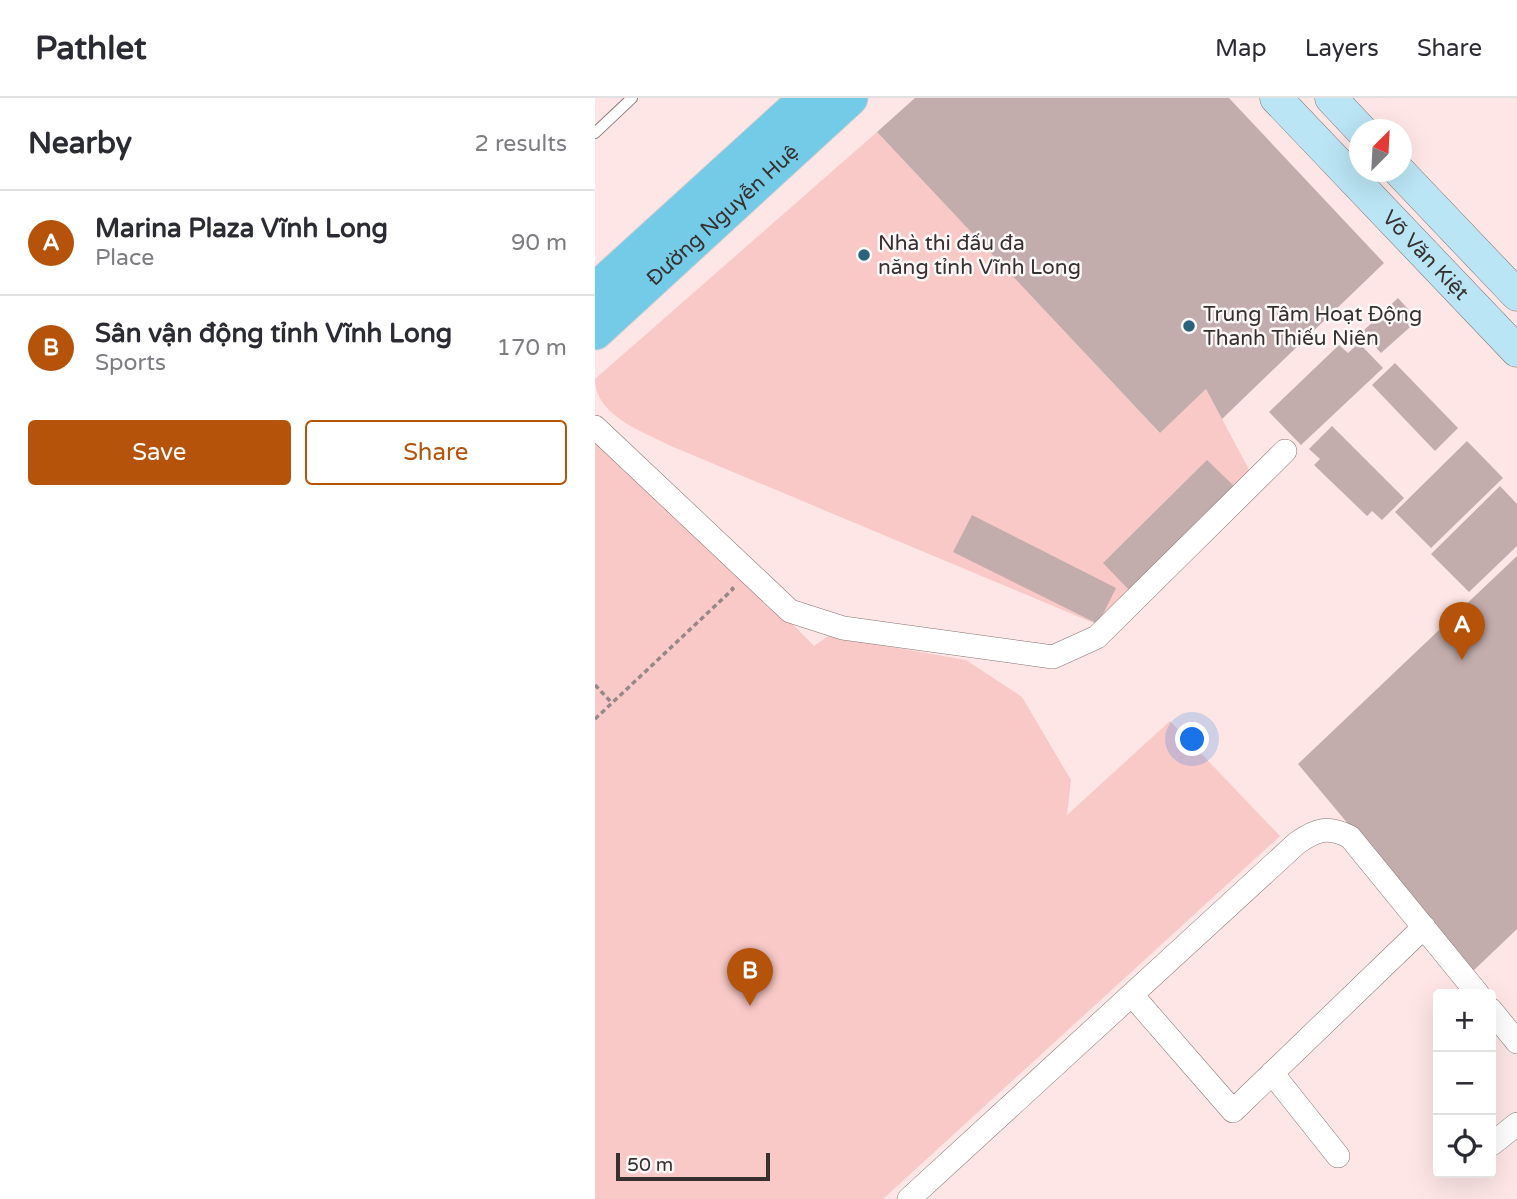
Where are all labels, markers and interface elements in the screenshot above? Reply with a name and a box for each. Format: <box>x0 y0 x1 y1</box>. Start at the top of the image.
text: Pathlet <box>35 29 147 68</box>
text: Map <box>1215 34 1267 63</box>
text: Layers <box>1305 34 1379 63</box>
text: Share <box>1417 34 1482 63</box>
north arrow <box>1349 119 1412 182</box>
text: Nearby <box>28 125 132 162</box>
text: 2 results <box>474 130 567 158</box>
street label: Đường Nguyễn Huệ <box>641 139 804 291</box>
street label: Võ Văn Kiệt <box>1377 205 1474 305</box>
text: Marina Plaza Vĩnh Long <box>95 213 388 244</box>
text: A <box>42 229 60 257</box>
text: 90 m <box>511 229 567 257</box>
place label: Nhà thi đấu đa năng tỉnh Vĩnh Long <box>878 231 1081 280</box>
text: Place <box>95 244 154 272</box>
marker: Nhà thi đấu đa năng tỉnh Vĩnh Long <box>856 247 872 263</box>
place label: Trung Tâm Hoạt Động Thanh Thiếu Niên <box>1203 302 1422 351</box>
text: Sân vận động tỉnh Vĩnh Long <box>95 318 452 349</box>
marker: Trung Tâm Hoạt Động Thanh Thiếu Niên <box>1181 318 1197 334</box>
text: B <box>43 334 59 362</box>
text: 170 m <box>497 334 567 362</box>
text: Sports <box>95 349 166 377</box>
button: Save <box>28 420 291 485</box>
button: Share <box>305 420 567 485</box>
pin: A <box>1439 602 1485 660</box>
your location <box>1175 722 1209 756</box>
pin: B <box>727 948 773 1006</box>
map controls <box>1433 989 1496 1178</box>
button: + <box>1433 989 1496 1052</box>
button: − <box>1433 1052 1496 1115</box>
button: locate <box>1433 1115 1496 1178</box>
scale bar <box>616 1150 770 1182</box>
text: 50 m <box>627 1154 673 1176</box>

